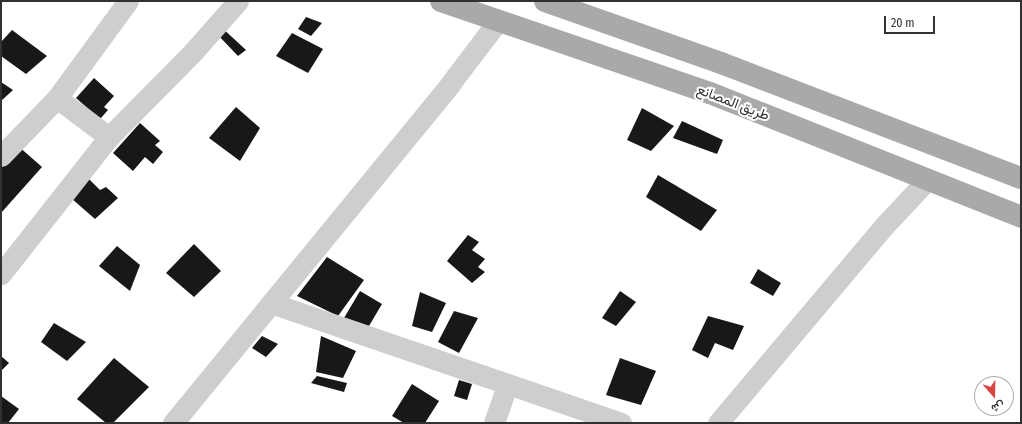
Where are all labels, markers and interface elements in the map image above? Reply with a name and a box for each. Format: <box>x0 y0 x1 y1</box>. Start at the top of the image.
scale bar <box>886 8 937 34</box>
text: 20 m <box>891 16 915 30</box>
street label: طريق المصانع <box>694 81 772 125</box>
north arrow <box>974 376 1014 416</box>
text: ش <box>989 398 1006 415</box>

